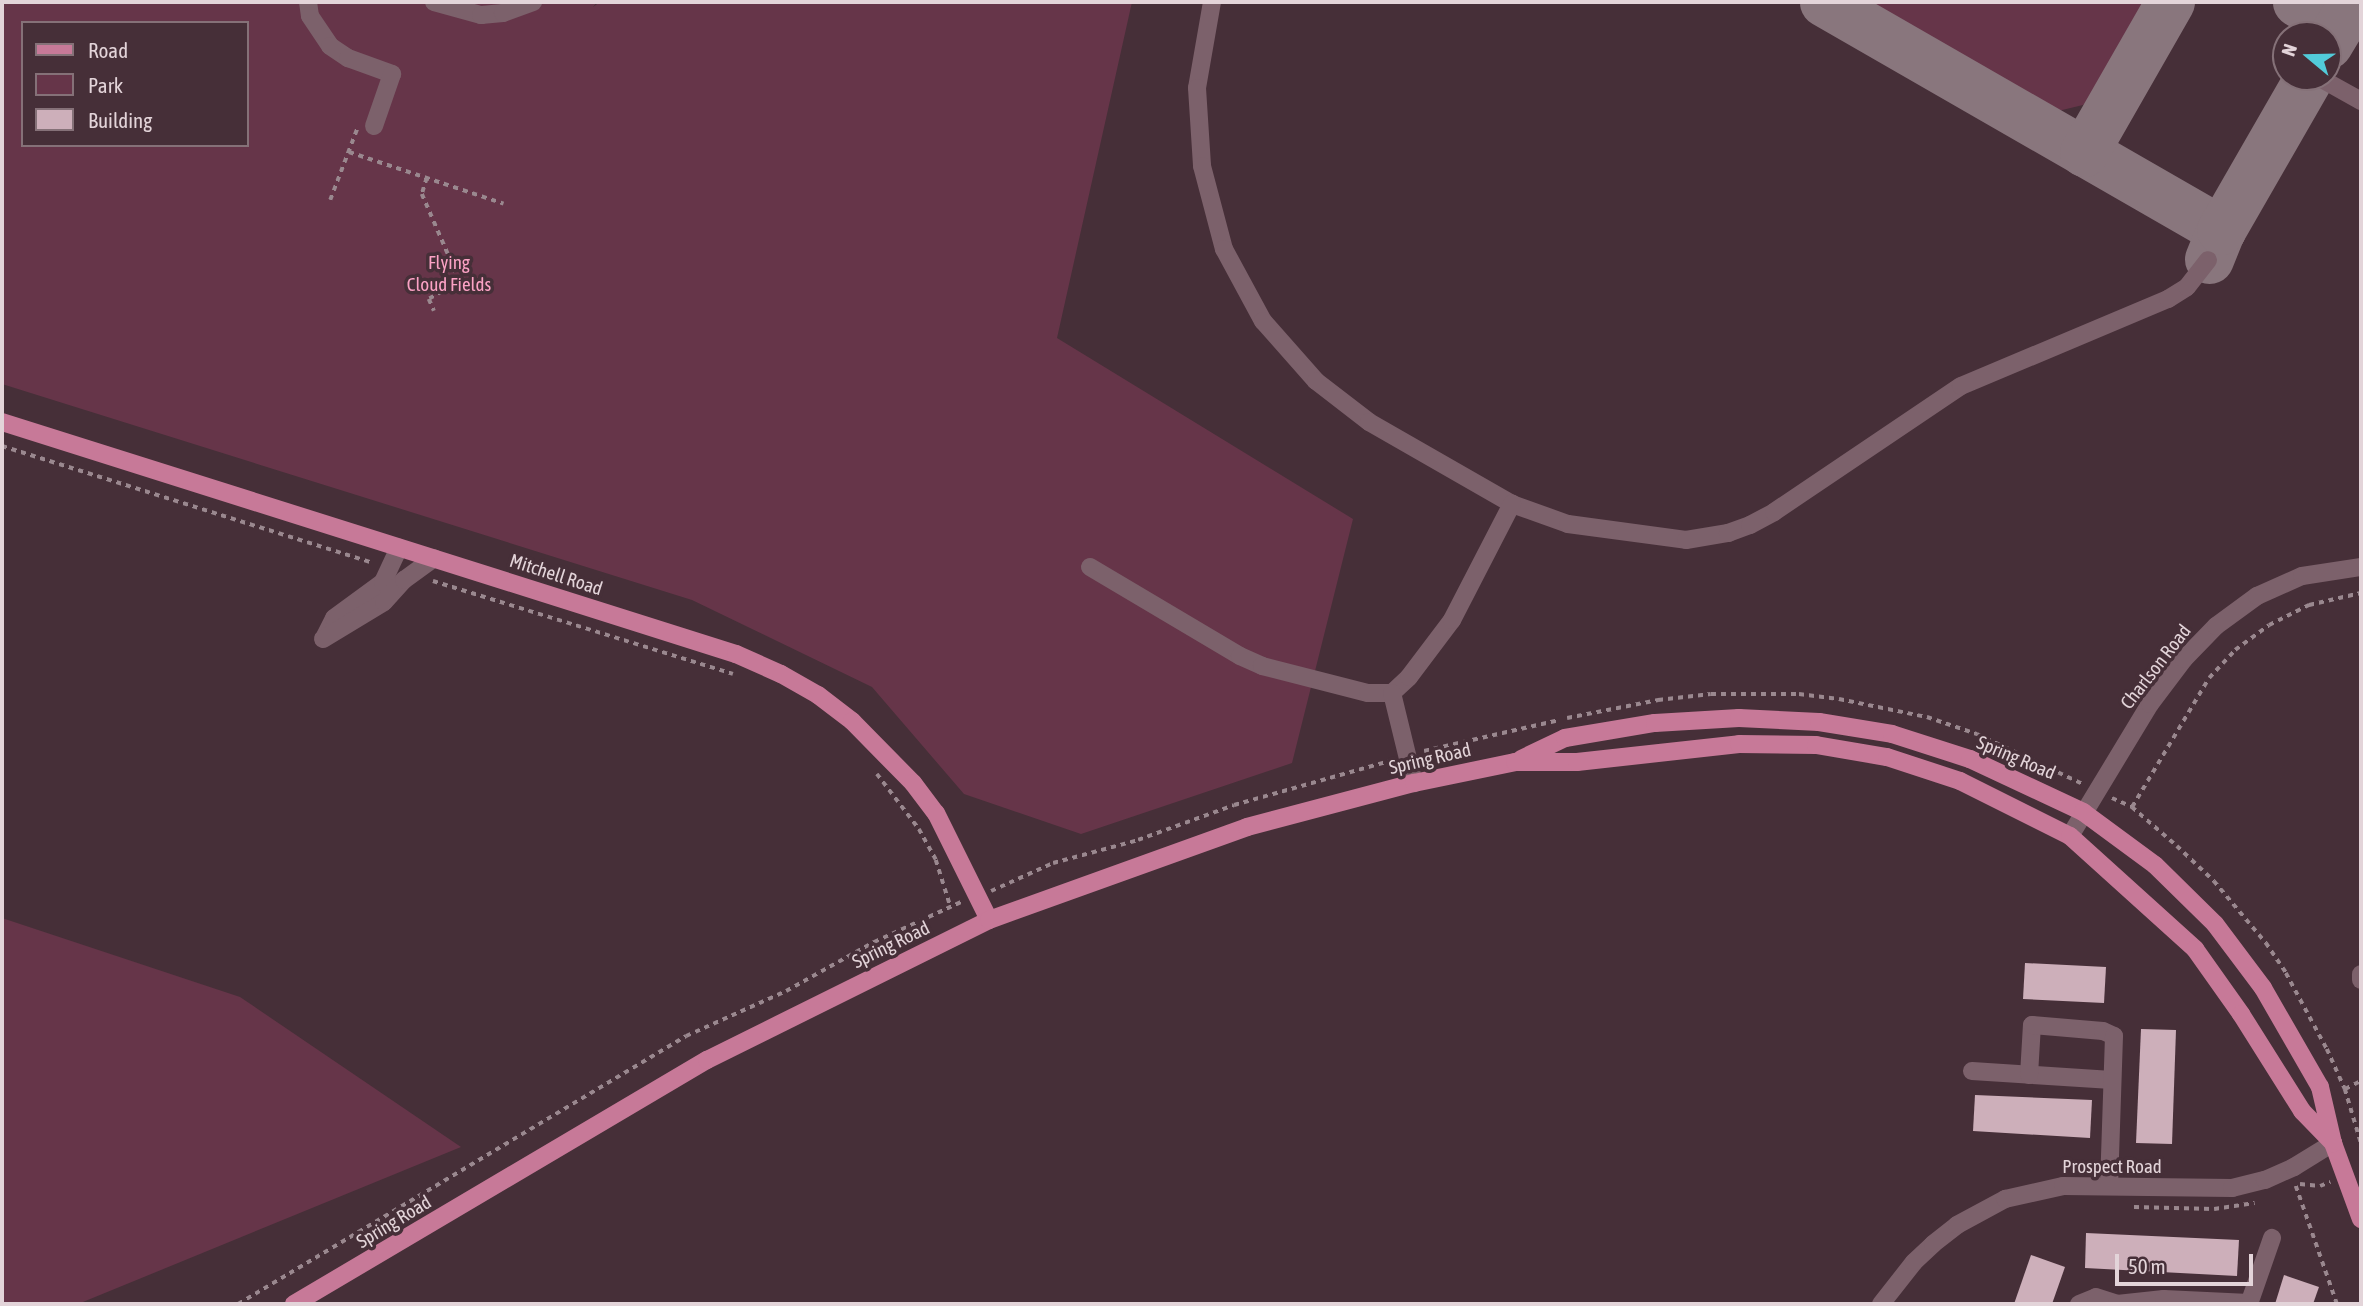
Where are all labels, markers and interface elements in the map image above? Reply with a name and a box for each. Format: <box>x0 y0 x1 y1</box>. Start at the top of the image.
legend <box>21 21 248 147</box>
north arrow <box>2272 21 2342 91</box>
text: Road <box>88 38 128 62</box>
text: N <box>2277 41 2301 59</box>
text: Park <box>88 73 123 97</box>
text: Building <box>88 108 152 132</box>
park label: Flying Cloud Fields <box>407 252 491 296</box>
street label: Mitchell Road <box>507 549 605 601</box>
street label: Charlson Road <box>2116 620 2196 714</box>
street label: Spring Road <box>1973 731 2059 785</box>
street label: Spring Road <box>1387 739 1473 779</box>
street label: Spring Road <box>849 917 933 973</box>
street label: Prospect Road <box>2062 1156 2162 1178</box>
street label: Spring Road <box>352 1191 436 1253</box>
scale bar <box>2118 1240 2256 1284</box>
text: 50 m <box>2128 1254 2166 1278</box>

